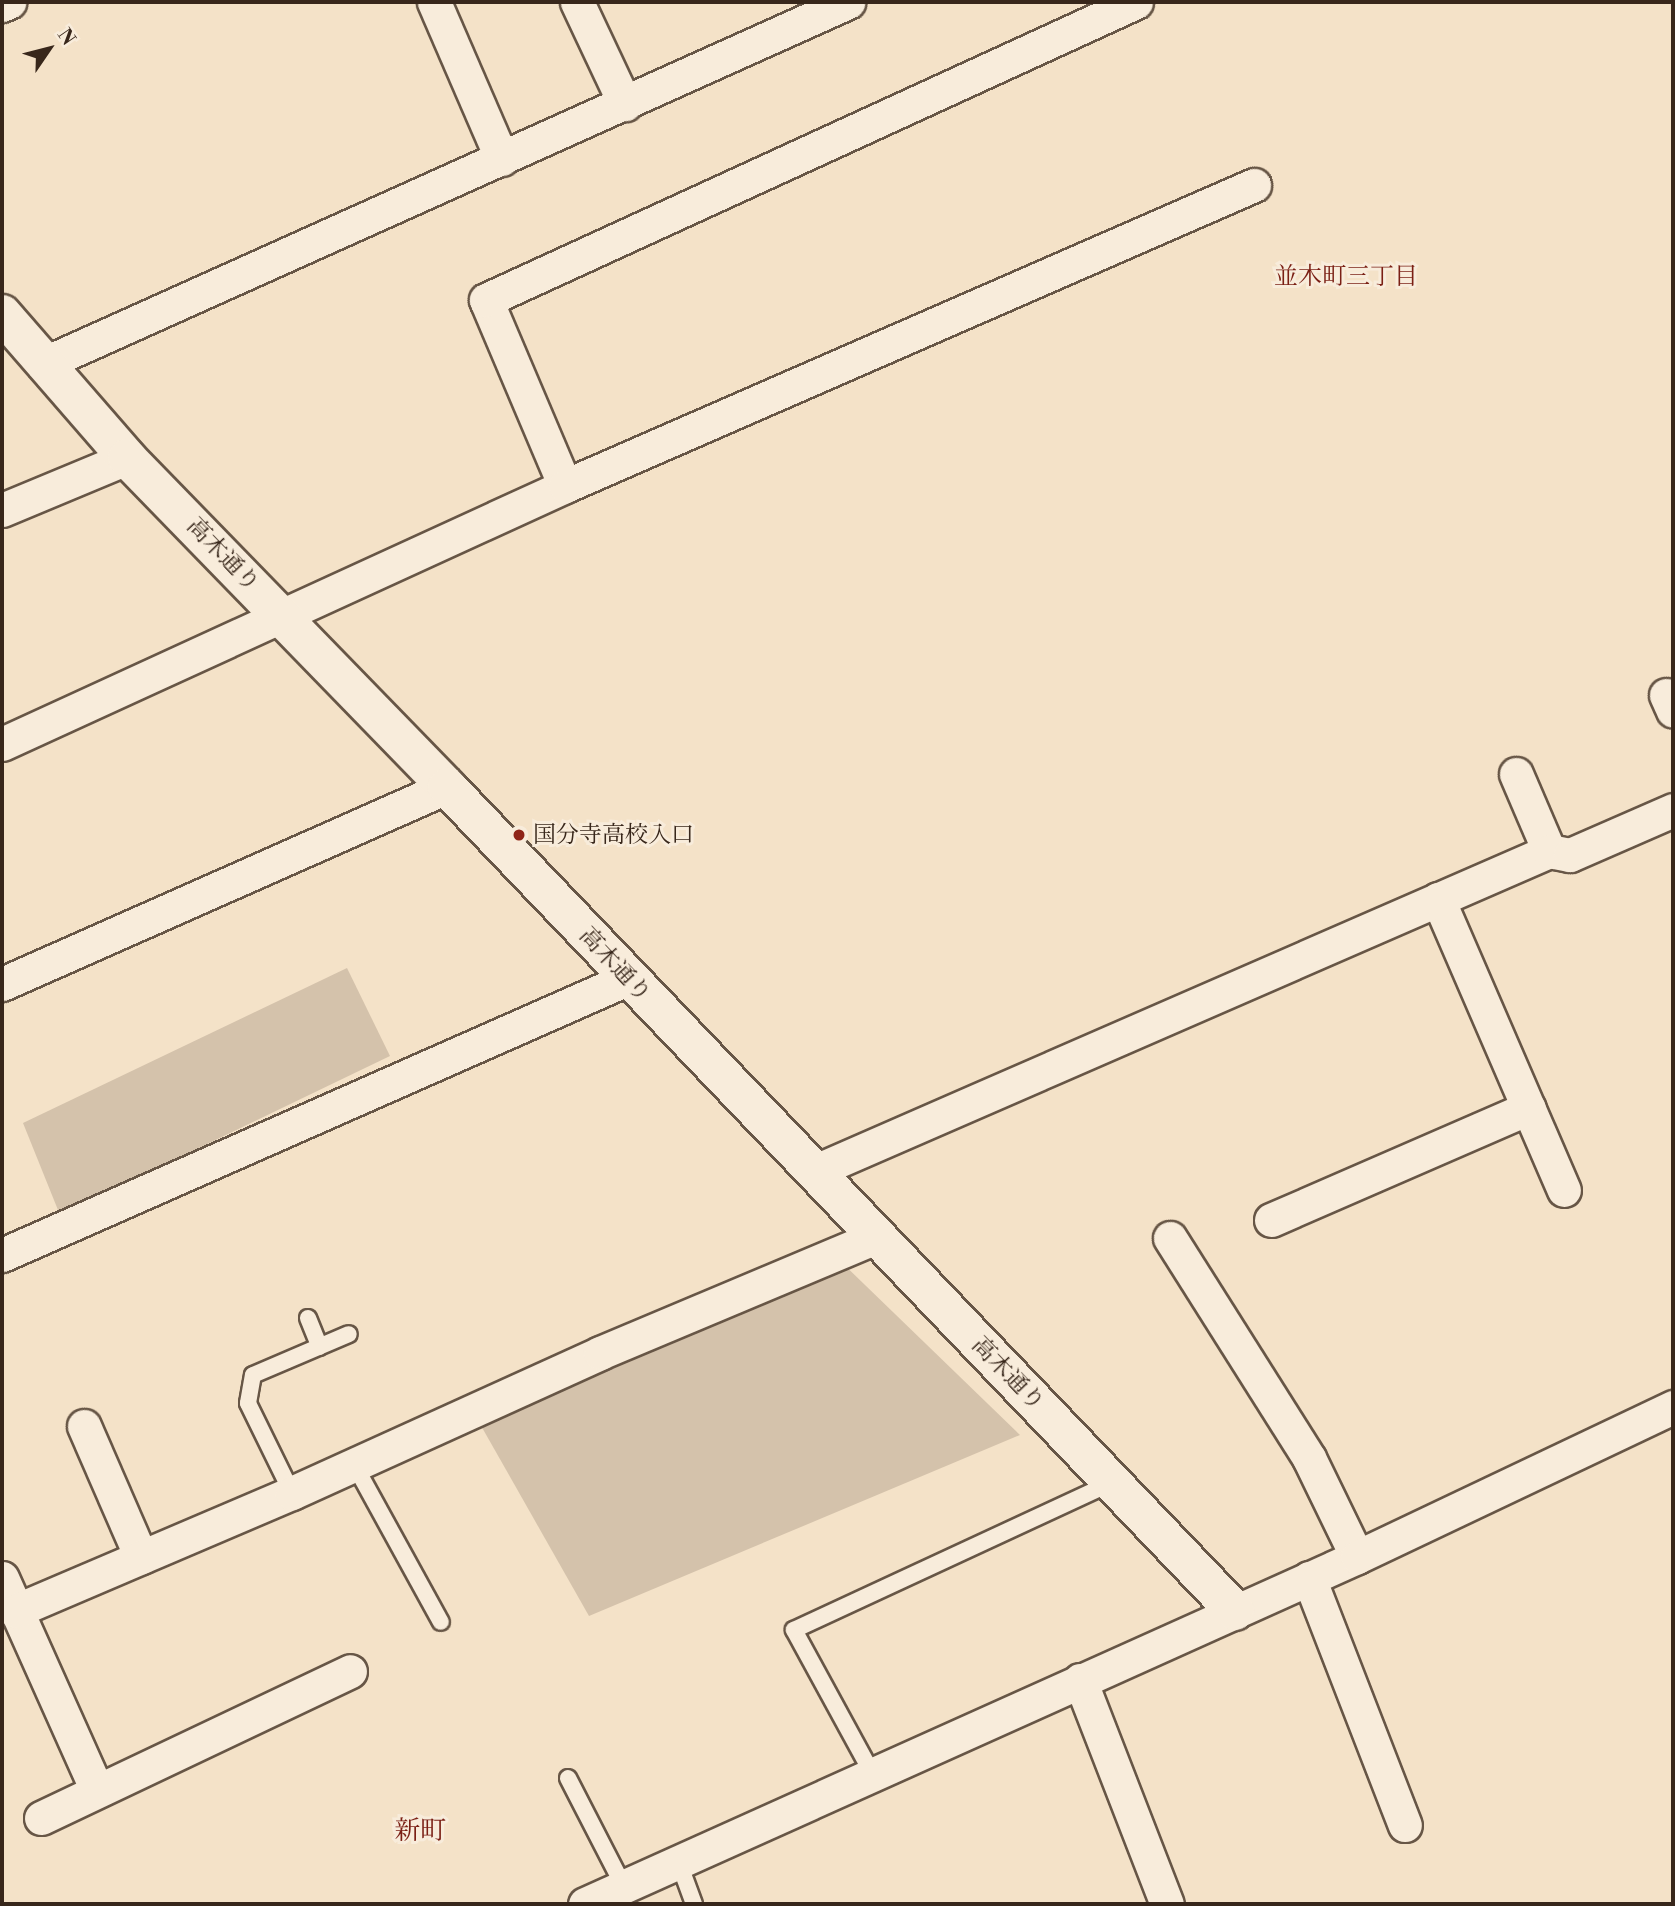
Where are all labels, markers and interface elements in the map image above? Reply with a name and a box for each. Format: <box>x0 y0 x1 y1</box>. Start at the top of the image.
north arrow <box>14 14 84 84</box>
text: N <box>52 24 80 50</box>
district label: 並木町三丁目 <box>1274 264 1418 292</box>
street label: 高木通り <box>181 512 265 598</box>
place label: 国分寺高校入口 <box>533 821 694 849</box>
marker: 国分寺高校入口 <box>511 827 527 843</box>
street label: 高木通り <box>574 922 656 1008</box>
street label: 高木通り <box>966 1331 1050 1417</box>
district label: 新町 <box>394 1816 446 1848</box>

